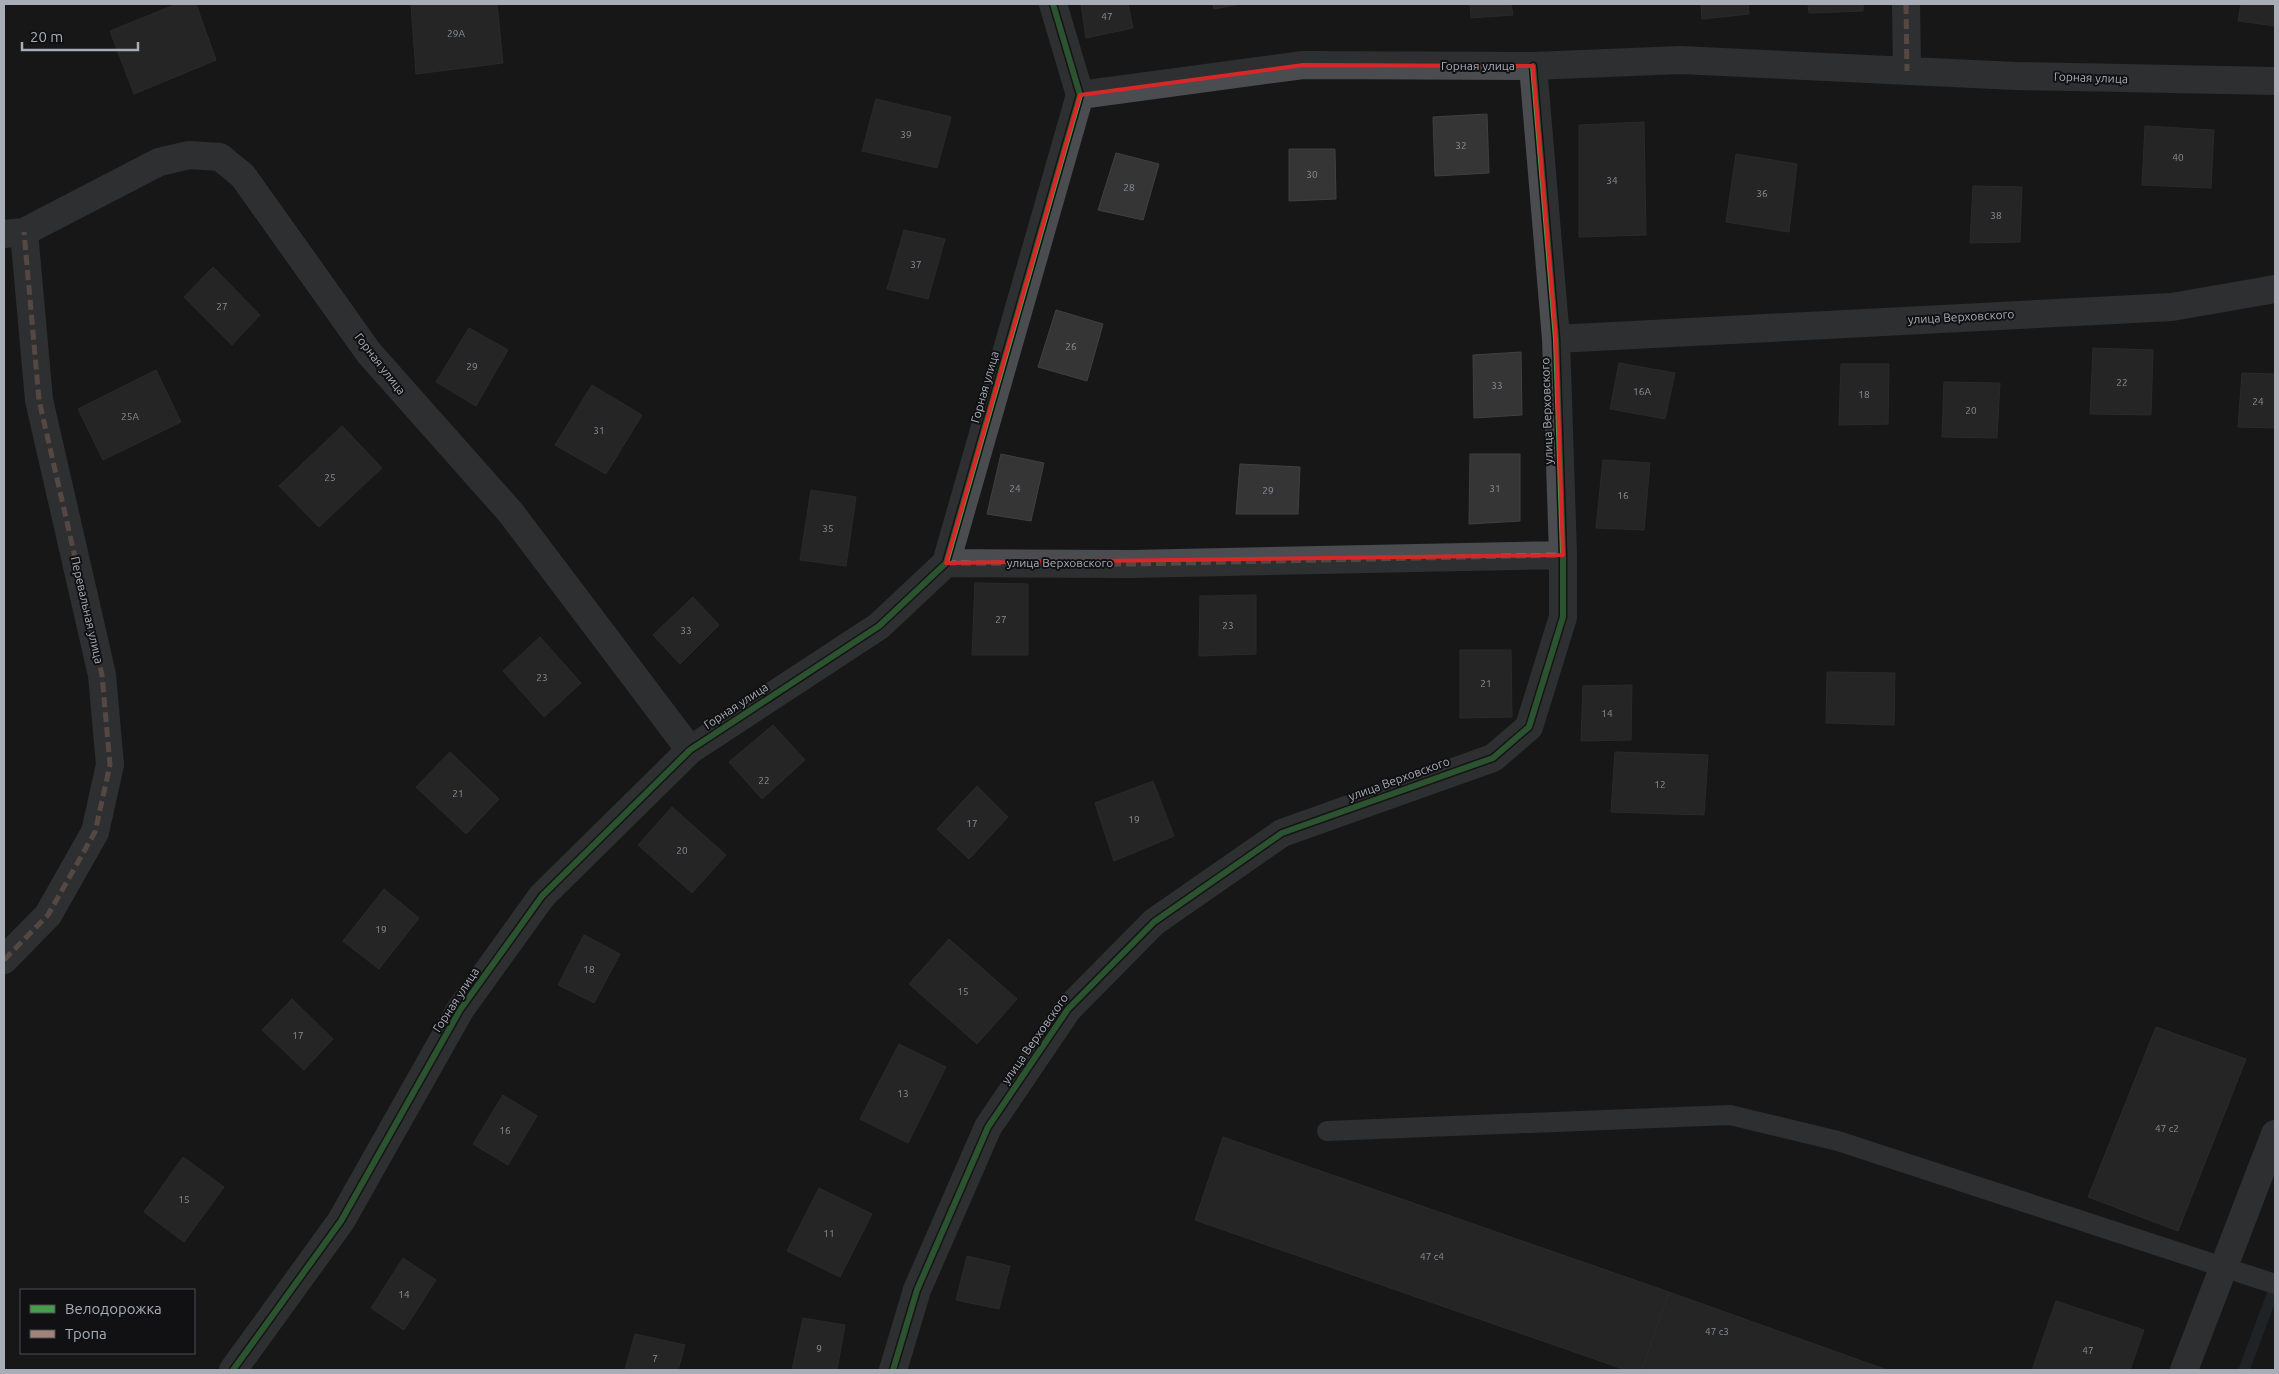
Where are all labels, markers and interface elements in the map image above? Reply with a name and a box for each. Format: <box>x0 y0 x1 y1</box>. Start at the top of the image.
house number: 47 <box>1101 11 1113 22</box>
scale bar <box>22 20 139 52</box>
text: 20 m <box>30 28 63 45</box>
house number: 29А <box>447 28 465 39</box>
street label: Горная улица <box>1441 59 1515 72</box>
street label: Горная улица <box>2054 70 2128 85</box>
house number: 39 <box>900 129 912 140</box>
house number: 32 <box>1455 140 1467 151</box>
house number: 40 <box>2172 152 2184 163</box>
house number: 30 <box>1306 169 1318 180</box>
house number: 34 <box>1606 175 1618 186</box>
house number: 28 <box>1123 182 1135 193</box>
house number: 36 <box>1756 188 1768 199</box>
house number: 38 <box>1990 210 2002 221</box>
house number: 37 <box>910 259 922 270</box>
house number: 27 <box>216 301 228 312</box>
street label: улица Верховского <box>1907 307 2015 326</box>
street label: Горная улица <box>352 331 408 397</box>
house number: 26 <box>1065 341 1077 352</box>
street label: Горная улица <box>968 349 1001 424</box>
street label: улица Верховского <box>1538 357 1555 465</box>
house number: 29 <box>466 361 478 372</box>
house number: 22 <box>2116 377 2128 388</box>
house number: 33 <box>1491 380 1503 391</box>
house number: 16А <box>1633 386 1651 397</box>
house number: 18 <box>1858 389 1870 400</box>
house number: 24 <box>2252 396 2264 407</box>
house number: 20 <box>1965 405 1977 416</box>
house number: 25А <box>121 411 139 422</box>
house number: 31 <box>593 425 605 436</box>
house number: 25 <box>324 472 336 483</box>
house number: 24 <box>1009 483 1021 494</box>
house number: 31 <box>1489 483 1501 494</box>
house number: 29 <box>1262 485 1274 496</box>
house number: 16 <box>1617 490 1629 501</box>
house number: 35 <box>822 523 834 534</box>
street label: Перевальная улица <box>69 555 106 665</box>
street label: улица Верховского <box>1007 556 1113 569</box>
house number: 27 <box>995 614 1007 625</box>
house number: 23 <box>1222 620 1234 631</box>
house number: 33 <box>680 625 692 636</box>
house number: 23 <box>536 672 548 683</box>
house number: 21 <box>1480 678 1492 689</box>
street label: Горная улица <box>701 680 770 731</box>
house number: 14 <box>1601 708 1613 719</box>
street label: улица Верховского <box>1346 754 1451 803</box>
house number: 22 <box>758 775 770 786</box>
house number: 12 <box>1654 779 1666 790</box>
house number: 21 <box>452 788 464 799</box>
house number: 19 <box>1128 814 1140 825</box>
house number: 17 <box>966 818 978 829</box>
house number: 20 <box>676 845 688 856</box>
house number: 19 <box>375 924 387 935</box>
house number: 18 <box>583 964 595 975</box>
street label: Горная улица <box>430 965 481 1034</box>
house number: 15 <box>957 986 969 997</box>
street label: улица Верховского <box>999 991 1071 1086</box>
house number: 17 <box>292 1030 304 1041</box>
house number: 13 <box>897 1088 909 1099</box>
house number: 47 с2 <box>2155 1123 2179 1134</box>
house number: 16 <box>499 1125 511 1136</box>
house number: 15 <box>178 1194 190 1205</box>
house number: 11 <box>823 1228 835 1239</box>
house number: 47 с4 <box>1420 1251 1444 1262</box>
legend <box>20 1289 195 1354</box>
house number: 14 <box>398 1289 410 1300</box>
text: Велодорожка <box>65 1300 162 1317</box>
text: Тропа <box>65 1325 107 1342</box>
house number: 47 с3 <box>1705 1326 1729 1337</box>
house number: 9 <box>816 1343 822 1354</box>
house number: 47 <box>2082 1345 2094 1356</box>
house number: 7 <box>652 1353 658 1364</box>

